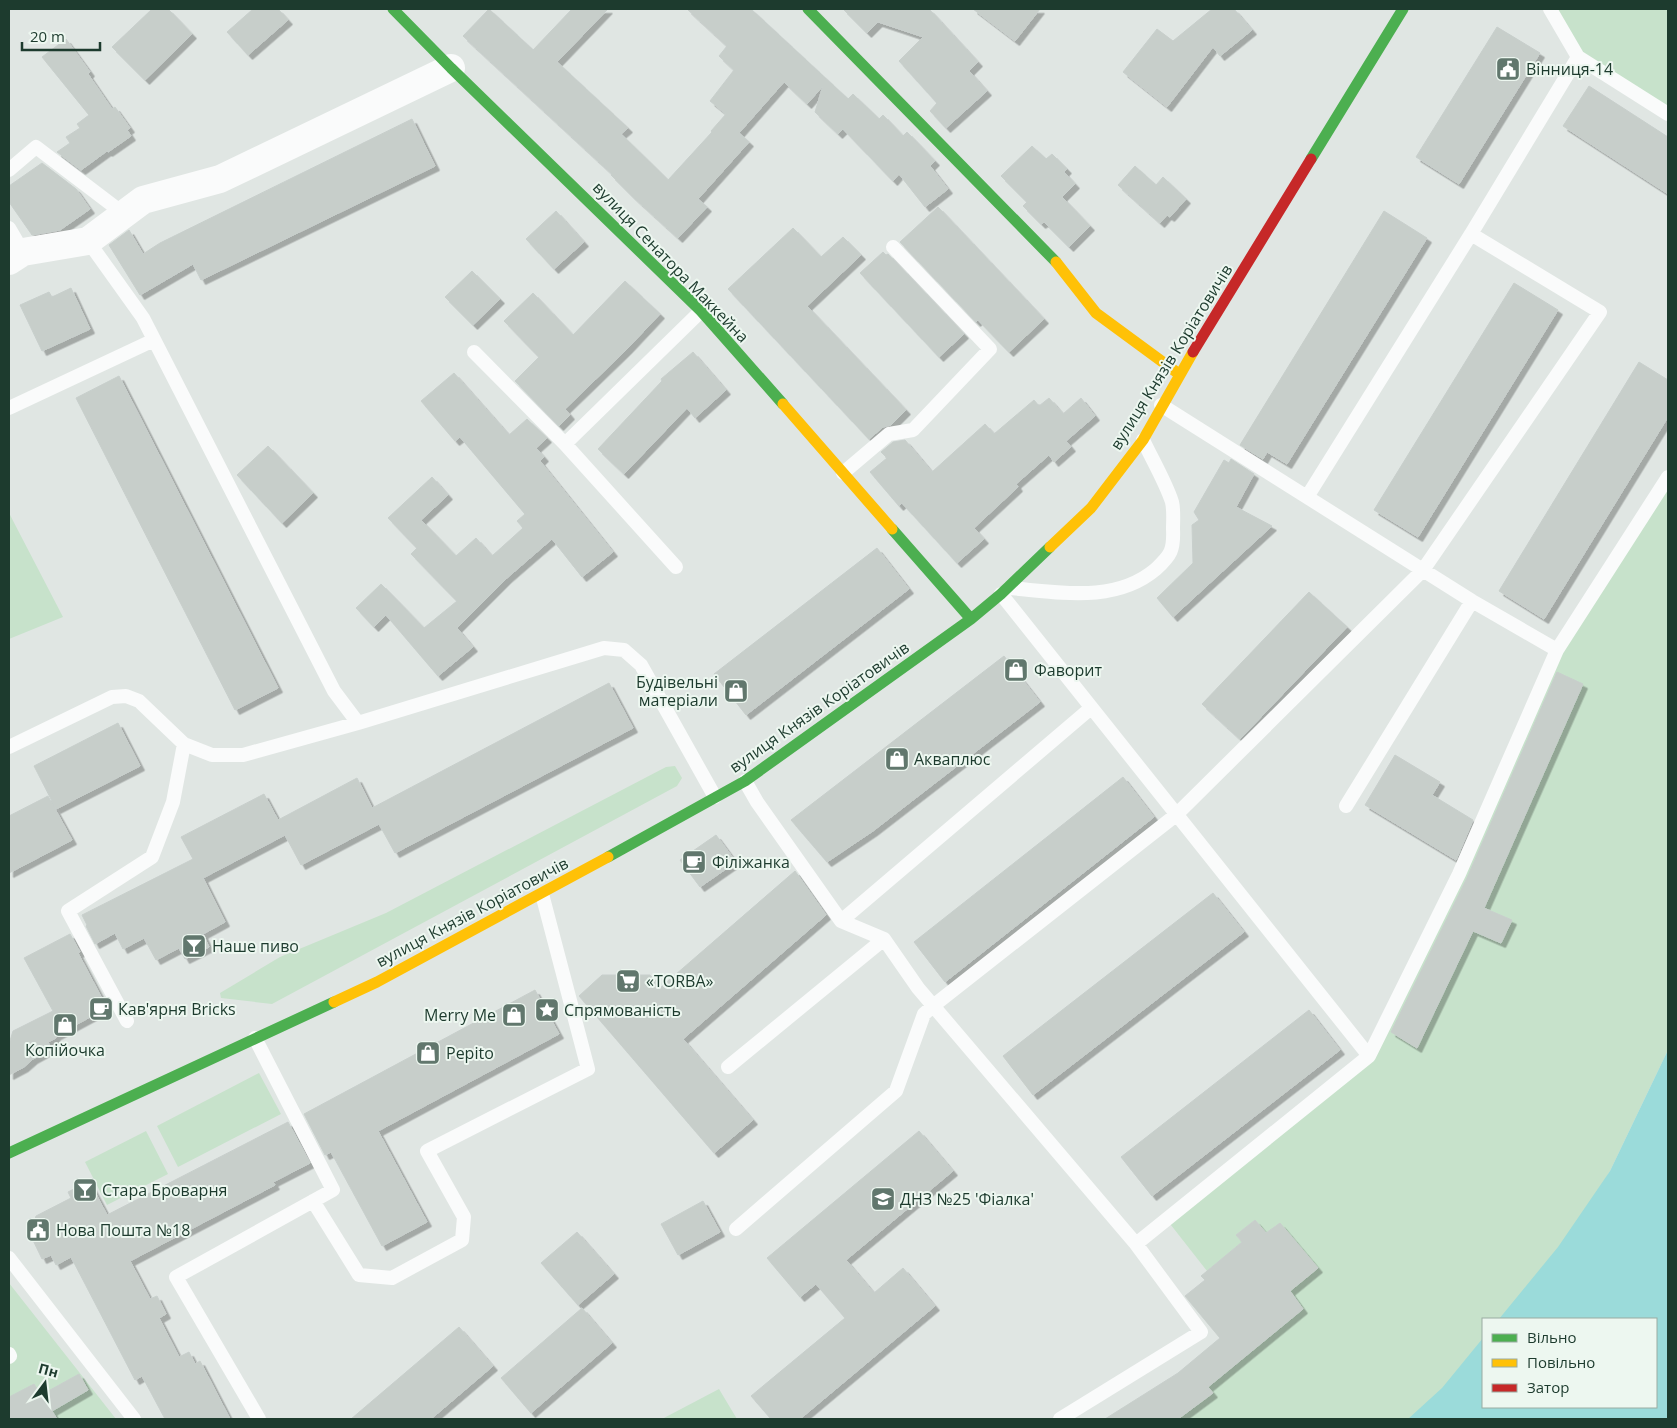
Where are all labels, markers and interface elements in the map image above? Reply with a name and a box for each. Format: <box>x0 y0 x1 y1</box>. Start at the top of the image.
scale bar <box>22 20 100 52</box>
text: 20 m <box>30 26 65 46</box>
public building icon: Вінниця-14 <box>1495 56 1521 82</box>
place label: Вінниця-14 <box>1526 58 1613 80</box>
street label: вулиця Сенатора Маккейна <box>588 177 754 347</box>
street label: вулиця Князів Коріатовичів <box>1105 260 1237 454</box>
street label: вулиця Князів Коріатовичів <box>725 636 913 778</box>
shop icon: Фаворит <box>1003 657 1029 683</box>
place label: Фаворит <box>1034 659 1102 681</box>
place label: Будівельні матеріали <box>636 671 718 711</box>
shop icon: Будівельні матеріали <box>723 678 749 704</box>
shop icon: Акваплюс <box>884 746 910 772</box>
place label: Акваплюс <box>914 748 991 770</box>
cafe icon: Філіжанка <box>681 849 707 875</box>
place label: Філіжанка <box>712 851 790 873</box>
street label: вулиця Князів Коріатовичів <box>372 852 572 972</box>
bar icon: Наше пиво <box>181 933 207 959</box>
place label: Наше пиво <box>212 935 299 957</box>
supermarket icon: «TORBA» <box>615 968 641 994</box>
place label: «TORBA» <box>646 970 714 992</box>
cafe icon: Кав'ярня Bricks <box>88 996 114 1022</box>
place icon: Спрямованість <box>534 997 560 1023</box>
place label: Кав'ярня Bricks <box>118 998 236 1020</box>
place label: Спрямованість <box>564 999 681 1021</box>
shop icon: Merry Me <box>501 1002 527 1028</box>
place label: Merry Me <box>424 1004 496 1026</box>
shop icon: Копійочка <box>52 1012 78 1038</box>
place label: Копійочка <box>25 1039 105 1061</box>
shop icon: Pepito <box>415 1040 441 1066</box>
place label: Pepito <box>446 1042 494 1064</box>
bar icon: Стара Броварня <box>72 1177 98 1203</box>
place label: Стара Броварня <box>102 1179 227 1201</box>
school or university icon: ДНЗ №25 'Фіалка' <box>870 1186 896 1212</box>
place label: ДНЗ №25 'Фіалка' <box>900 1188 1034 1210</box>
public building icon: Нова Пошта №18 <box>25 1217 51 1243</box>
place label: Нова Пошта №18 <box>56 1219 190 1241</box>
legend <box>1482 1318 1657 1408</box>
text: Вільно <box>1527 1327 1576 1347</box>
text: Повільно <box>1527 1352 1595 1372</box>
north arrow <box>20 1358 70 1408</box>
text: Пн <box>37 1358 60 1382</box>
text: Затор <box>1527 1377 1569 1397</box>

